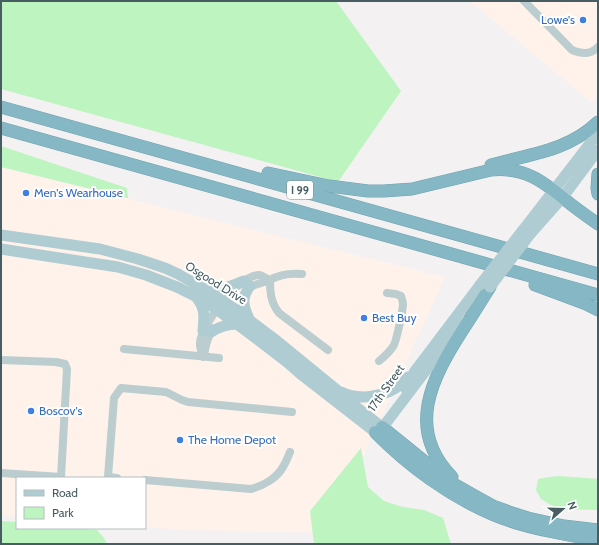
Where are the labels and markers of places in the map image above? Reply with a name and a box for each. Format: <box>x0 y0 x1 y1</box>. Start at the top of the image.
place label: Lowe's <box>541 12 575 27</box>
marker: Lowe's <box>578 15 588 25</box>
place label: Men's Wearhouse <box>34 185 123 200</box>
marker: Men's Wearhouse <box>21 188 31 198</box>
place label: Best Buy <box>372 310 416 325</box>
marker: Best Buy <box>359 313 369 323</box>
place label: Boscov's <box>39 403 82 418</box>
marker: Boscov's <box>26 406 36 416</box>
place label: The Home Depot <box>188 432 276 447</box>
marker: The Home Depot <box>175 435 185 445</box>

